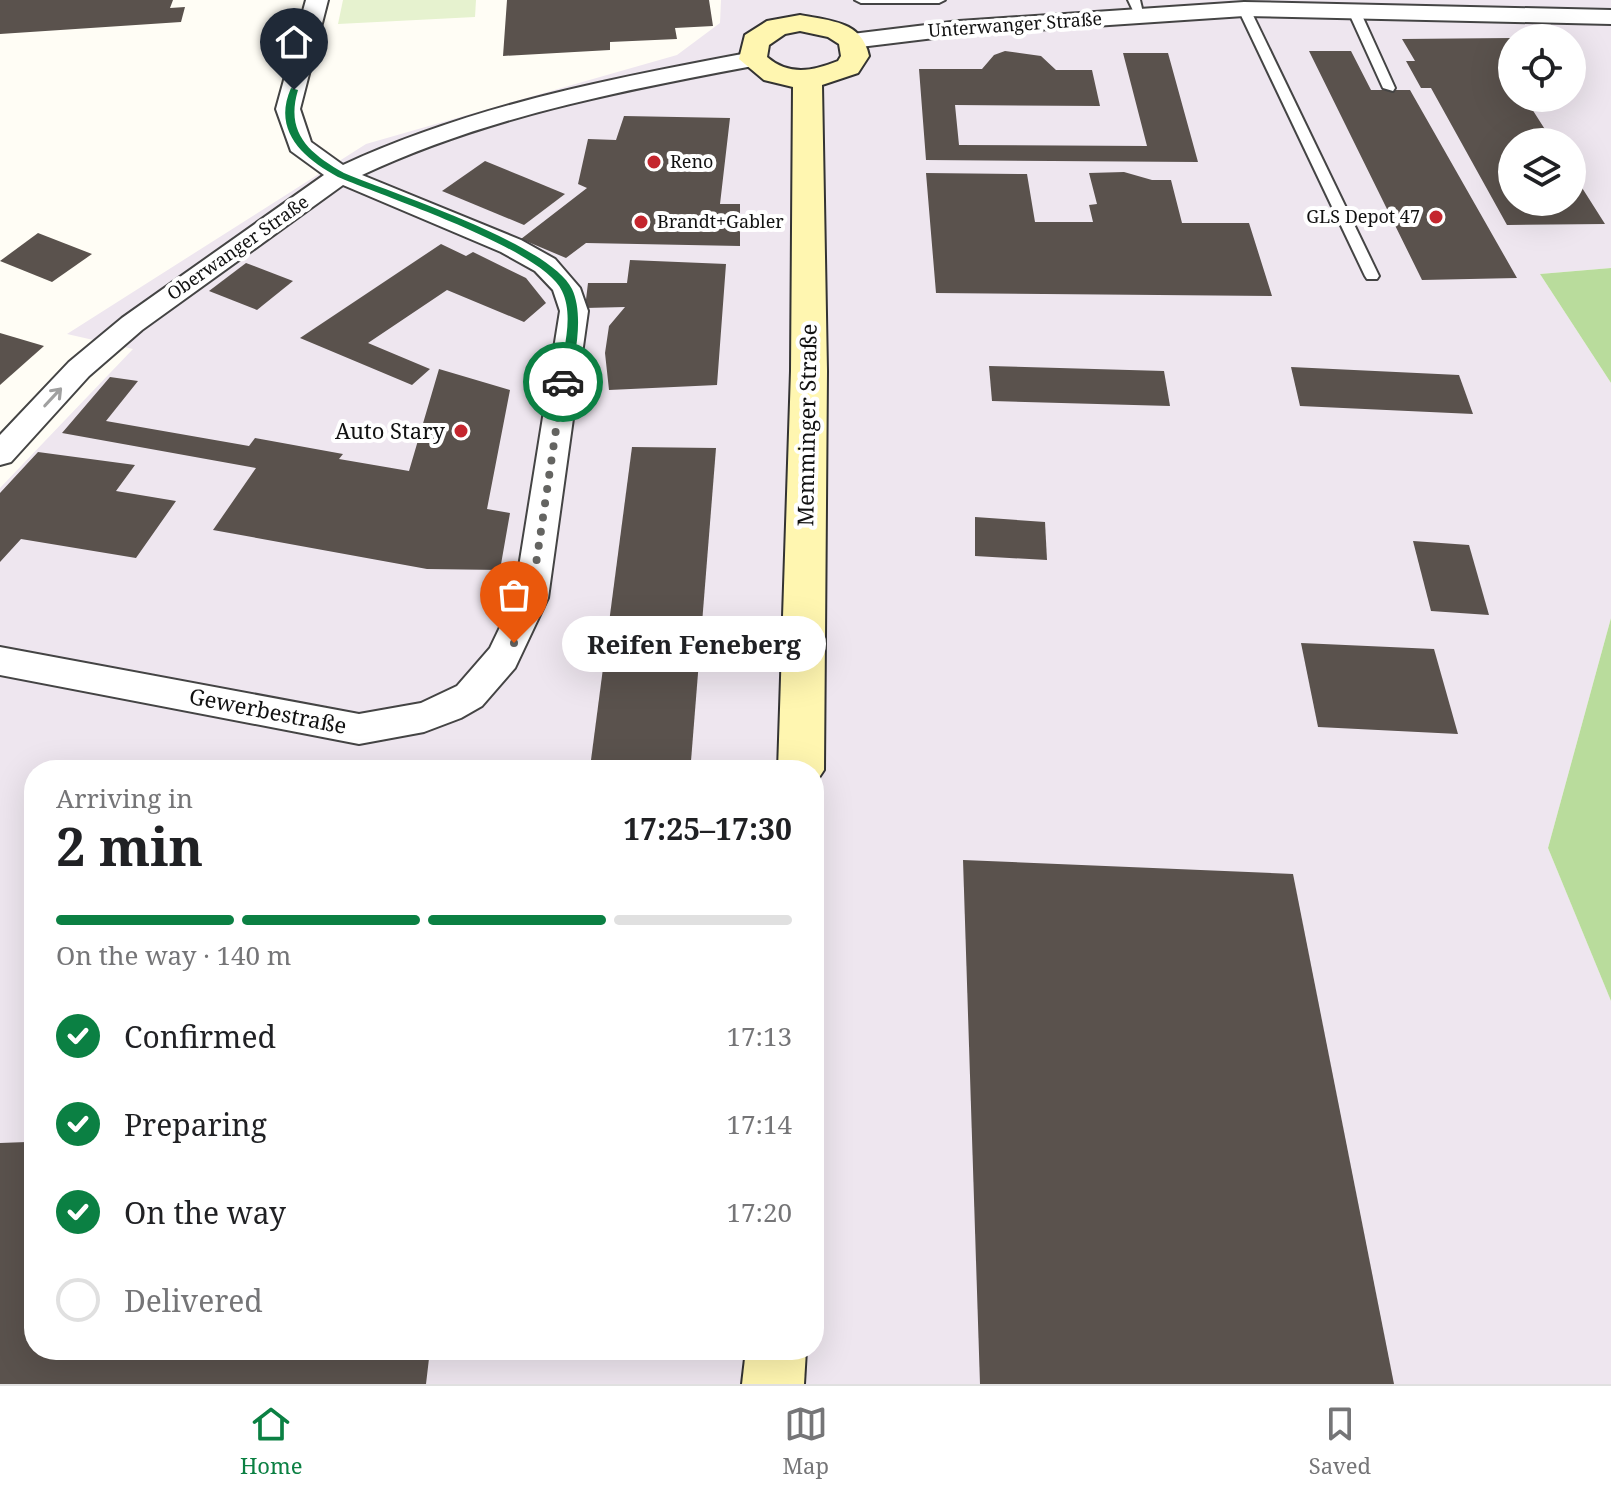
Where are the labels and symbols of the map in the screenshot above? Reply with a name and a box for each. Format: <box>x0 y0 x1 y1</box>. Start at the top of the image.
street label: Unterwanger Straße <box>927 6 1103 42</box>
pin <box>260 8 328 90</box>
place label: Reno <box>670 149 713 173</box>
marker: Reno <box>645 153 663 171</box>
street label: Oberwanger Straße <box>162 189 313 305</box>
place label: GLS Depot 47 <box>1306 204 1420 228</box>
marker: GLS Depot 47 <box>1427 208 1445 226</box>
place label: Brandt+Gabler <box>657 209 784 233</box>
marker: Brandt+Gabler <box>632 213 650 231</box>
street label: Memminger Straße <box>789 323 823 527</box>
courier <box>523 342 603 422</box>
one-way arrow <box>44 387 62 407</box>
place label: Auto Stary <box>335 415 446 445</box>
marker: Auto Stary <box>452 422 470 440</box>
pin <box>480 561 548 643</box>
callout: Reifen Feneberg <box>562 615 826 671</box>
street label: Gewerbestraße <box>187 680 350 740</box>

